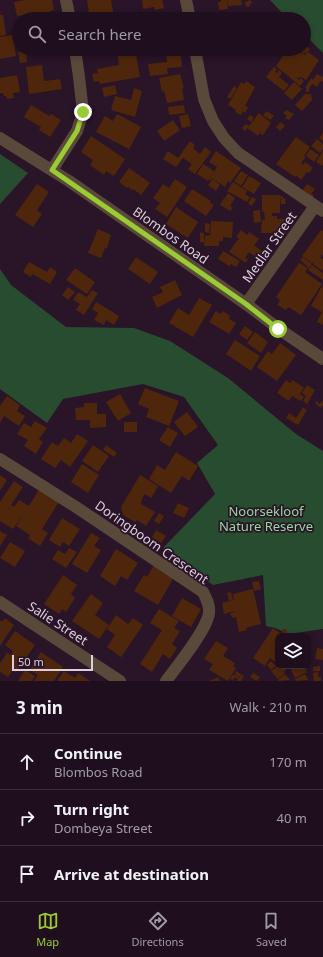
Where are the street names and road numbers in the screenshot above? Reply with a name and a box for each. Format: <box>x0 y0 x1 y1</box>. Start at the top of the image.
street label: Blombos Road <box>130 202 212 268</box>
street label: Medlar Street <box>238 208 300 286</box>
street label: Doringboom Crescent <box>92 496 213 588</box>
street label: Salie Street <box>25 597 92 649</box>

